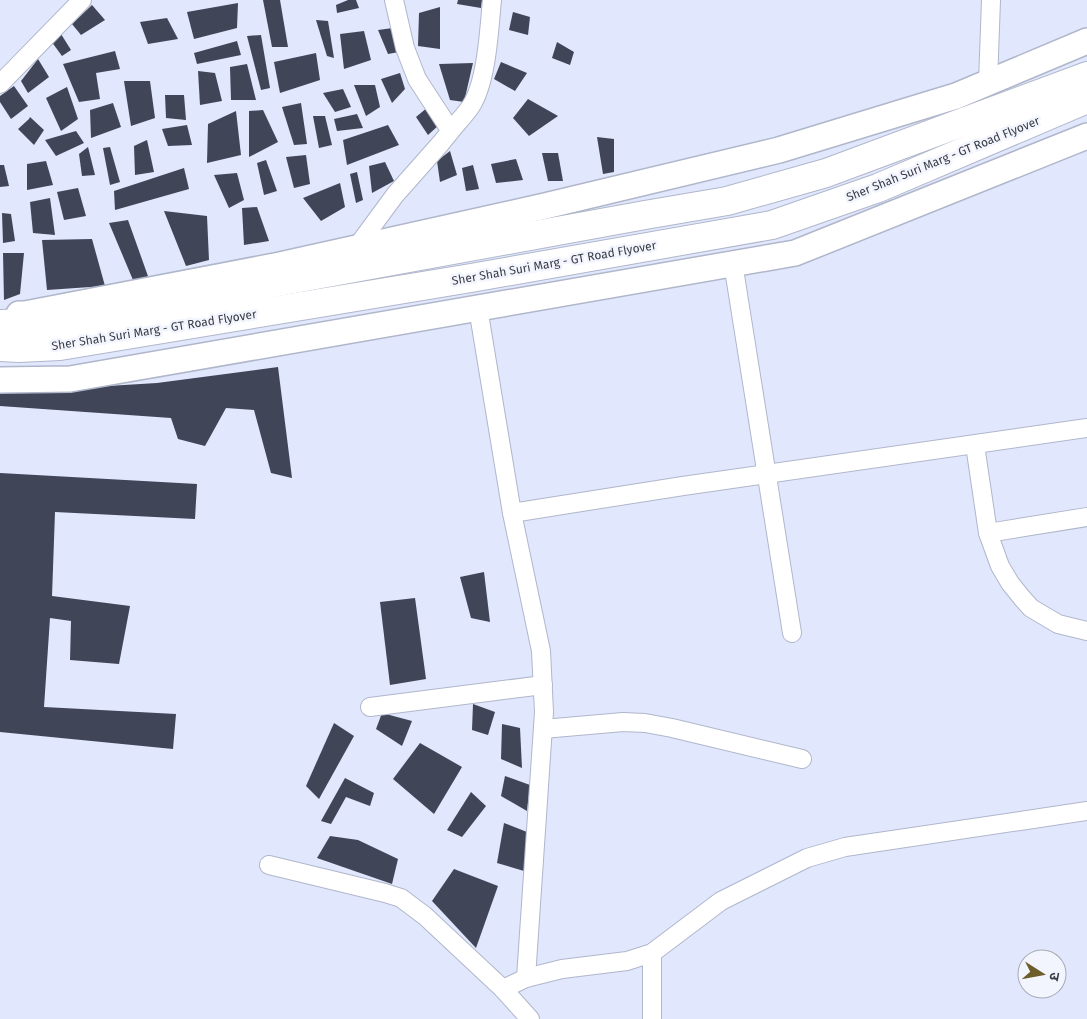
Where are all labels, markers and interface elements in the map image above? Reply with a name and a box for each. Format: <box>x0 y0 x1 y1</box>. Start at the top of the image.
street label: Sher Shah Suri Marg - GT Road Flyover <box>844 114 1042 204</box>
street label: Sher Shah Suri Marg - GT Road Flyover <box>451 238 658 288</box>
street label: Sher Shah Suri Marg - GT Road Flyover <box>51 307 258 353</box>
north arrow <box>1017 949 1067 999</box>
text: उ <box>1045 971 1063 983</box>

